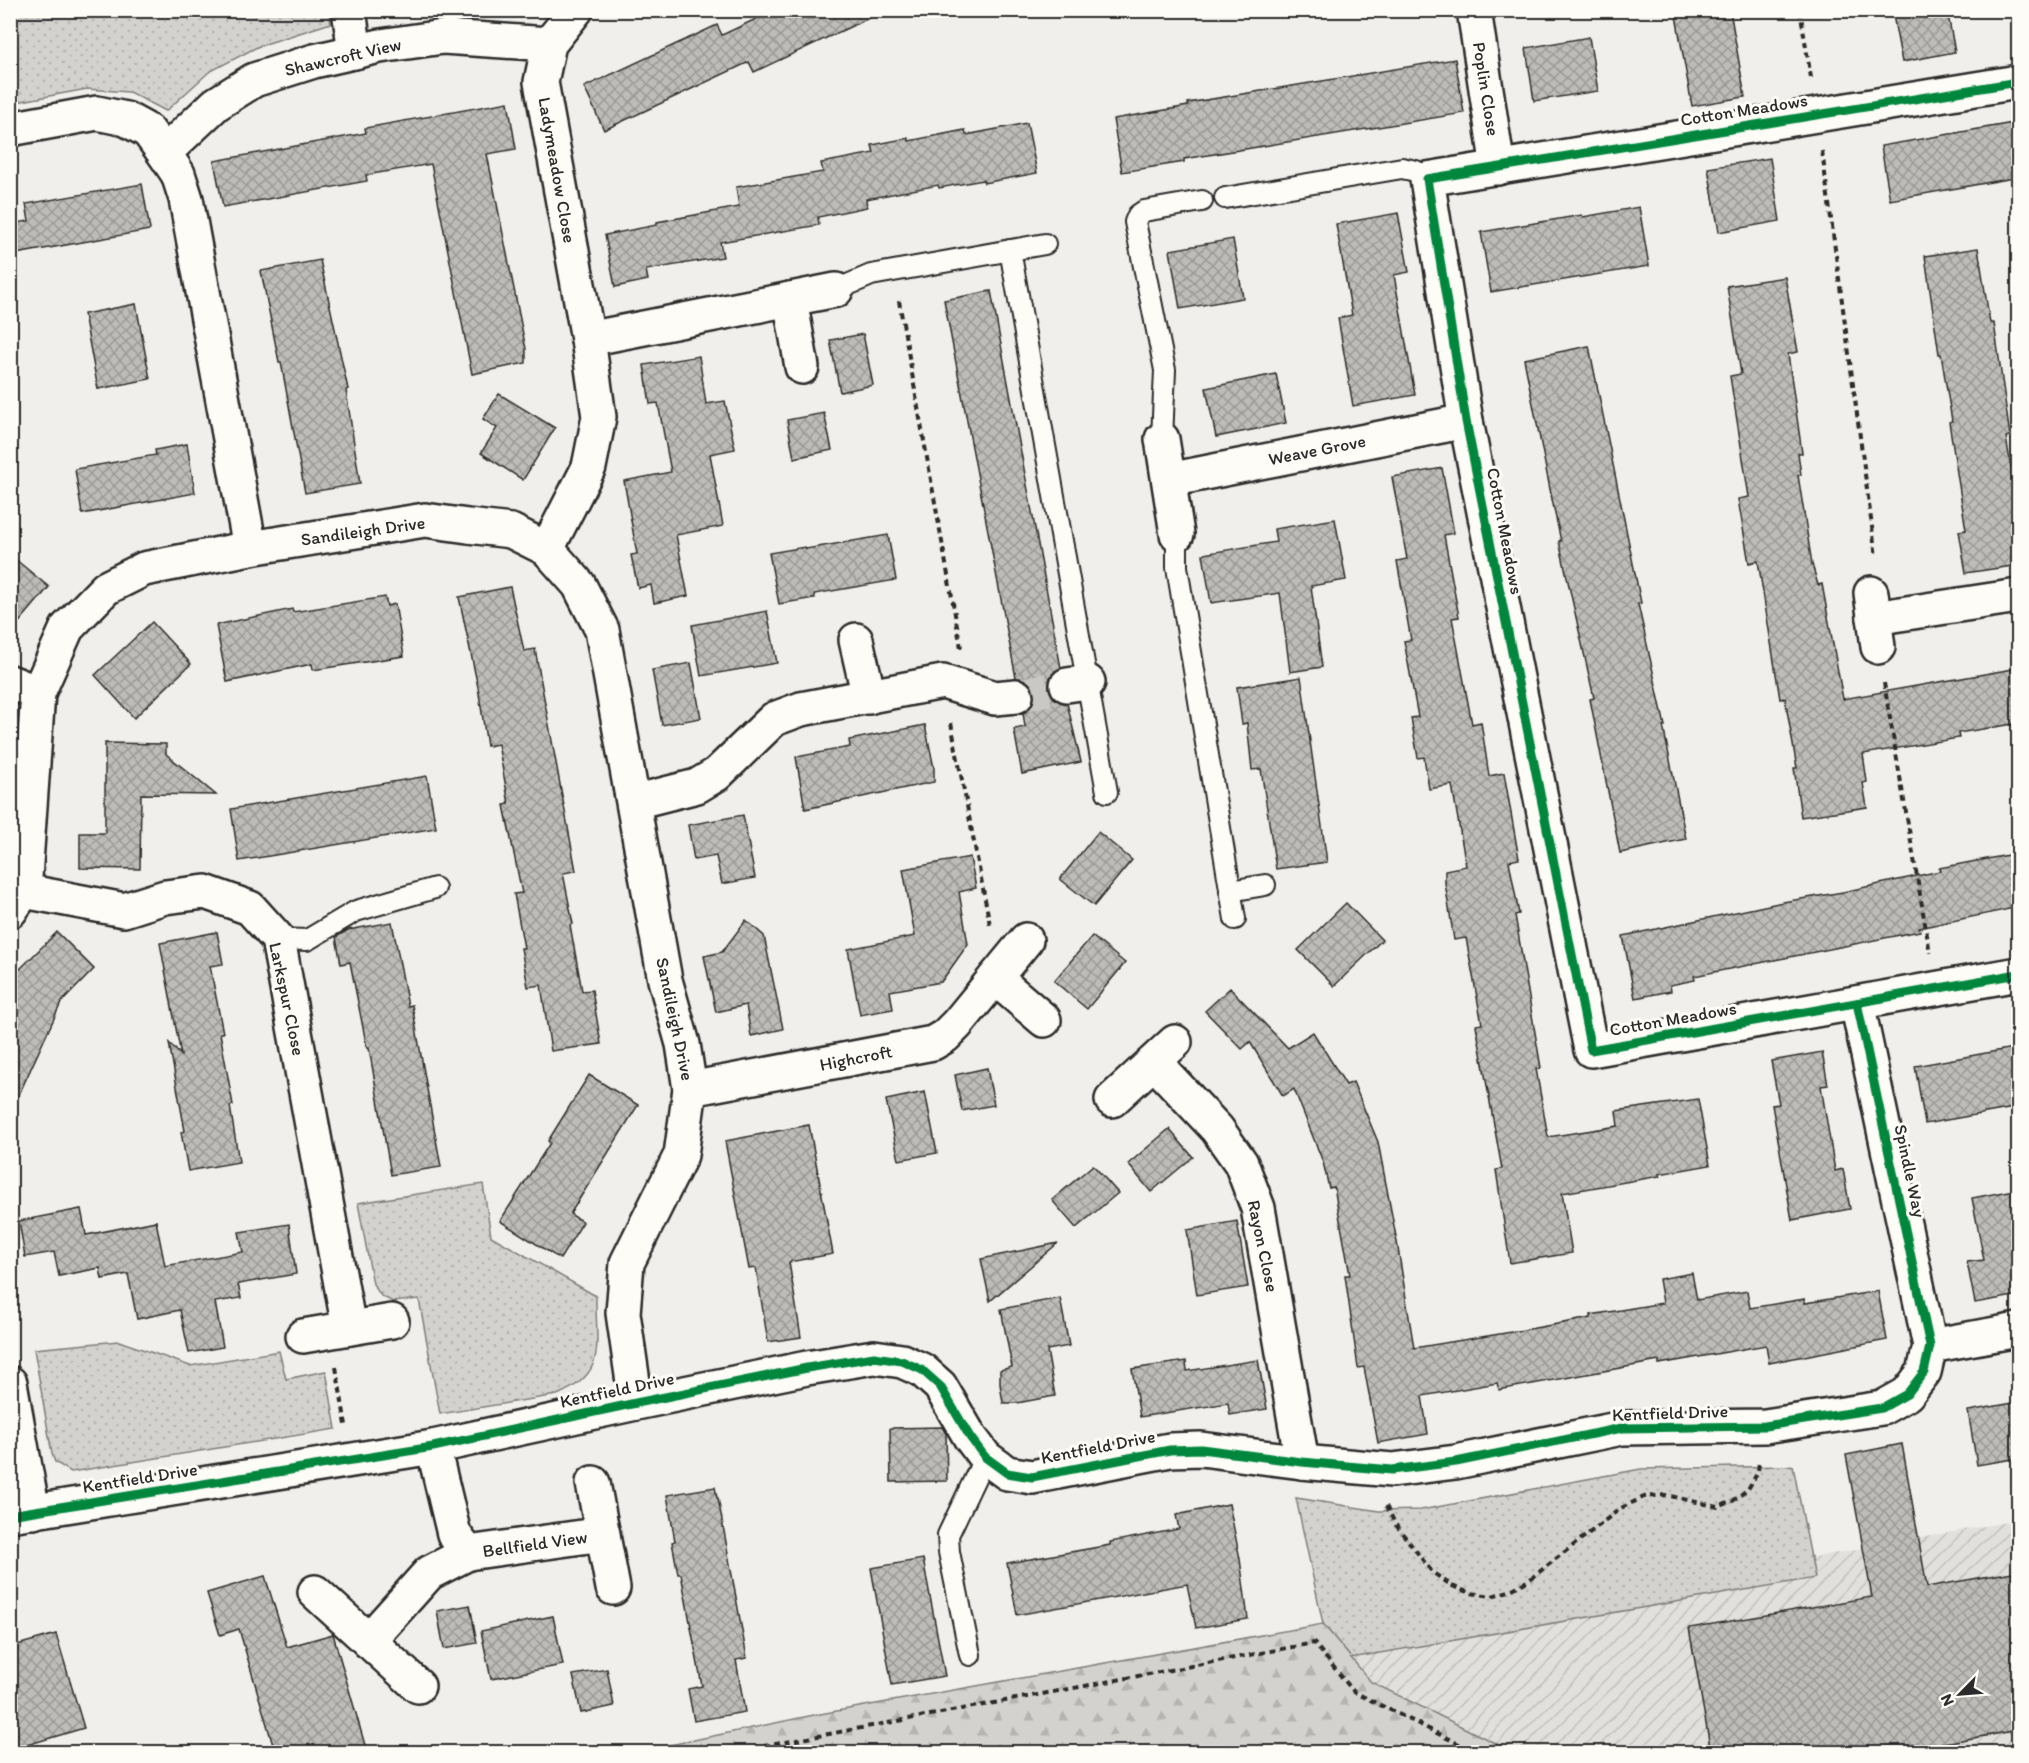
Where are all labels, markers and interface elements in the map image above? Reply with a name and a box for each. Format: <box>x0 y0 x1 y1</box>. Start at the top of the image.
street label: Shawcroft View <box>282 33 404 81</box>
street label: Poplin Close <box>1468 40 1504 138</box>
street label: Cotton Meadows <box>1679 89 1809 131</box>
street label: Ladymeadow Close <box>533 95 581 245</box>
street label: Weave Grove <box>1267 430 1367 470</box>
street label: Cotton Meadows <box>1482 466 1528 596</box>
street label: Sandileigh Drive <box>299 511 427 551</box>
street label: Larkspur Close <box>264 940 310 1058</box>
street label: Sandileigh Drive <box>651 955 699 1083</box>
street label: Cotton Meadows <box>1608 997 1738 1041</box>
street label: Highcroft <box>818 1040 894 1076</box>
street label: Spindle Way <box>1889 1122 1931 1220</box>
street label: Rayon Close <box>1242 1198 1284 1294</box>
street label: Kentfield Drive <box>558 1367 676 1413</box>
street label: Kentfield Drive <box>1612 1400 1728 1426</box>
street label: Kentfield Drive <box>1039 1425 1157 1469</box>
street label: Kentfield Drive <box>81 1458 199 1498</box>
street label: Bellfield View <box>481 1526 589 1562</box>
north arrow <box>1930 1664 1990 1724</box>
text: N <box>1936 1691 1958 1709</box>

